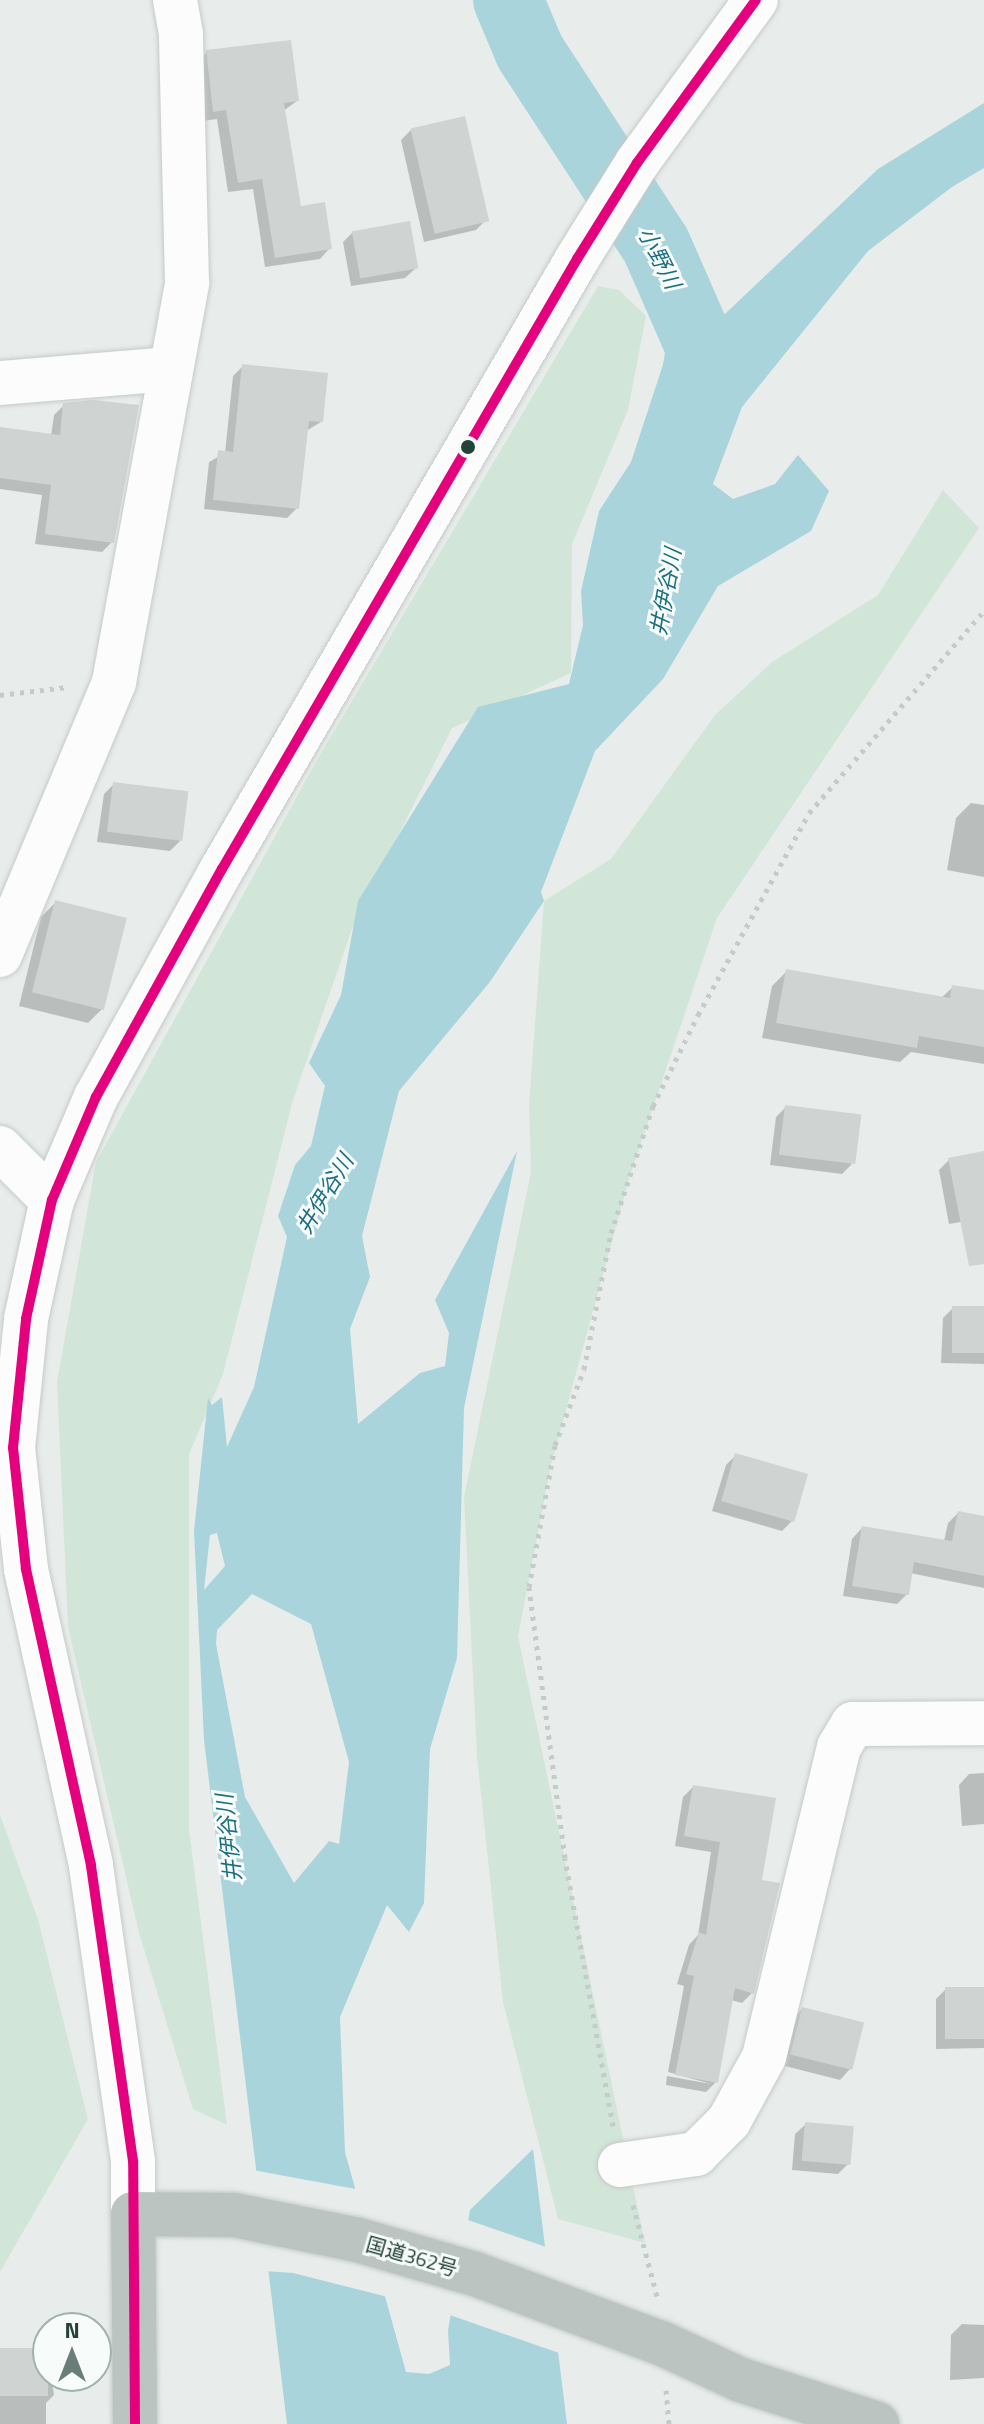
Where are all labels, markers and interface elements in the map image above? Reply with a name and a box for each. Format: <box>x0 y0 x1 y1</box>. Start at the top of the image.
water label: 小野川 <box>632 223 686 293</box>
unlabelled marker <box>460 439 476 455</box>
water label: 井伊谷川 <box>645 546 687 638</box>
water label: 井伊谷川 <box>291 1149 359 1239</box>
water label: 井伊谷川 <box>211 1793 247 1883</box>
street label: 国道362号 <box>364 2232 460 2280</box>
north arrow <box>32 2312 112 2392</box>
text: N <box>64 2313 80 2347</box>

